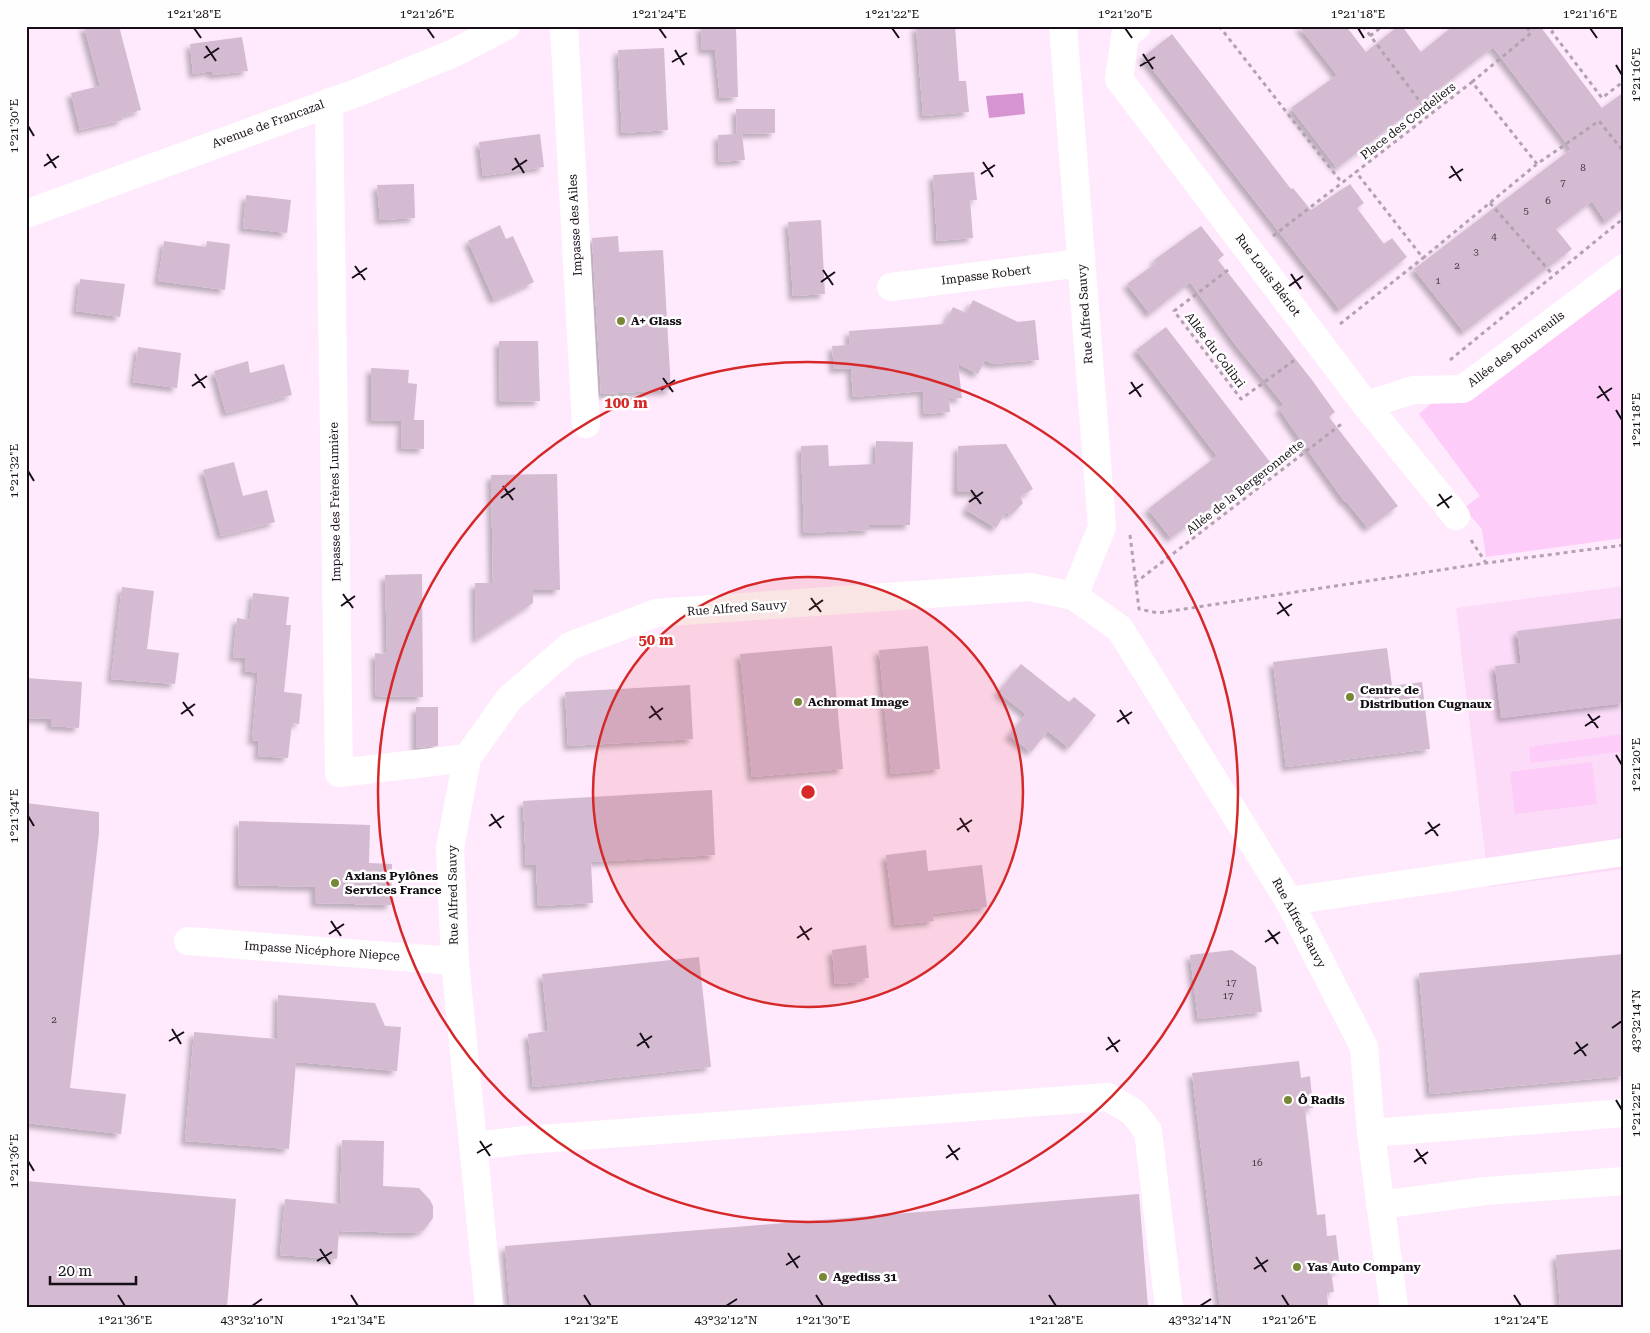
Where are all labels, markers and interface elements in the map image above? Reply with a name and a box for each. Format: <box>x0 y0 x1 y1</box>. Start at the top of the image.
text: 1°21'28"E <box>167 7 221 21</box>
text: 1°21'26"E <box>400 7 454 21</box>
text: 1°21'24"E <box>632 7 686 21</box>
text: 1°21'22"E <box>865 7 919 21</box>
text: 1°21'20"E <box>1098 7 1152 21</box>
text: 1°21'18"E <box>1331 7 1385 21</box>
text: 1°21'16"E <box>1563 7 1617 21</box>
text: 1°21'16"E <box>1629 48 1643 102</box>
street label: Place des Cordeliers <box>1358 79 1459 162</box>
street label: Avenue de Francazal <box>210 97 326 151</box>
text: 1°21'30"E <box>7 99 21 153</box>
house number: 8 <box>1580 162 1586 173</box>
street label: Impasse des Ailes <box>565 174 585 276</box>
house number: 7 <box>1560 177 1566 188</box>
house number: 6 <box>1545 195 1551 206</box>
house number: 5 <box>1523 205 1529 216</box>
street label: Rue Louis Blériot <box>1233 231 1304 319</box>
house number: 4 <box>1491 231 1497 242</box>
house number: 3 <box>1473 246 1479 257</box>
house number: 2 <box>1454 260 1460 271</box>
street label: Impasse Robert <box>940 263 1032 287</box>
street label: Rue Alfred Sauvy <box>1074 263 1095 364</box>
house number: 1 <box>1435 275 1441 286</box>
street label: Allée des Bouvreuils <box>1465 308 1567 390</box>
street label: Allée du Colibri <box>1182 310 1248 391</box>
place label: A+ Glass <box>631 314 682 328</box>
marker: A+ Glass <box>615 315 627 327</box>
text: 1°21'18"E <box>1629 393 1643 447</box>
text: 100 m <box>604 394 648 412</box>
street label: Impasse des Frères Lumière <box>327 422 343 582</box>
street label: Allée de la Bergeronnette <box>1183 437 1307 537</box>
text: 1°21'32"E <box>7 444 21 498</box>
street label: Rue Alfred Sauvy <box>687 597 788 618</box>
text: 50 m <box>638 631 674 649</box>
place label: Centre de Distribution Cugnaux <box>1360 683 1492 711</box>
marker: Centre de Distribution Cugnaux <box>1344 691 1356 703</box>
place label: Achromat Image <box>808 695 909 709</box>
marker: Achromat Image <box>792 696 804 708</box>
text: 1°21'20"E <box>1629 738 1643 792</box>
centre of rings <box>799 783 817 801</box>
text: 1°21'34"E <box>7 789 21 843</box>
street label: Rue Alfred Sauvy <box>445 844 461 945</box>
place label: Axians Pylônes Services France <box>345 869 441 897</box>
street label: Rue Alfred Sauvy <box>1269 876 1329 971</box>
marker: Axians Pylônes Services France <box>329 877 341 889</box>
street label: Impasse Nicéphore Niepce <box>244 939 401 963</box>
house number: 17 <box>1225 977 1237 988</box>
text: 43°32'14"N <box>1629 989 1643 1053</box>
house number: 17 <box>1222 990 1234 1001</box>
house number: 2 <box>51 1014 57 1025</box>
text: 1°21'22"E <box>1629 1083 1643 1137</box>
place label: Ô Radis <box>1298 1093 1345 1107</box>
marker: Ô Radis <box>1282 1094 1294 1106</box>
text: 1°21'36"E <box>7 1134 21 1188</box>
house number: 16 <box>1251 1157 1263 1168</box>
scale bar <box>50 1253 136 1285</box>
place label: Yas Auto Company <box>1307 1260 1422 1274</box>
marker: Yas Auto Company <box>1291 1261 1303 1273</box>
text: 20 m <box>58 1262 93 1280</box>
place label: Agediss 31 <box>833 1270 897 1284</box>
marker: Agediss 31 <box>817 1271 829 1283</box>
text: 1°21'36"E <box>98 1313 152 1327</box>
text: 43°32'10"N <box>220 1313 284 1327</box>
text: 1°21'34"E <box>331 1313 385 1327</box>
text: 1°21'32"E <box>564 1313 618 1327</box>
text: 43°32'12"N <box>694 1313 758 1327</box>
text: 1°21'30"E <box>796 1313 850 1327</box>
text: 1°21'28"E <box>1029 1313 1083 1327</box>
text: 43°32'14"N <box>1168 1313 1232 1327</box>
text: 1°21'26"E <box>1262 1313 1316 1327</box>
text: 1°21'24"E <box>1494 1313 1548 1327</box>

